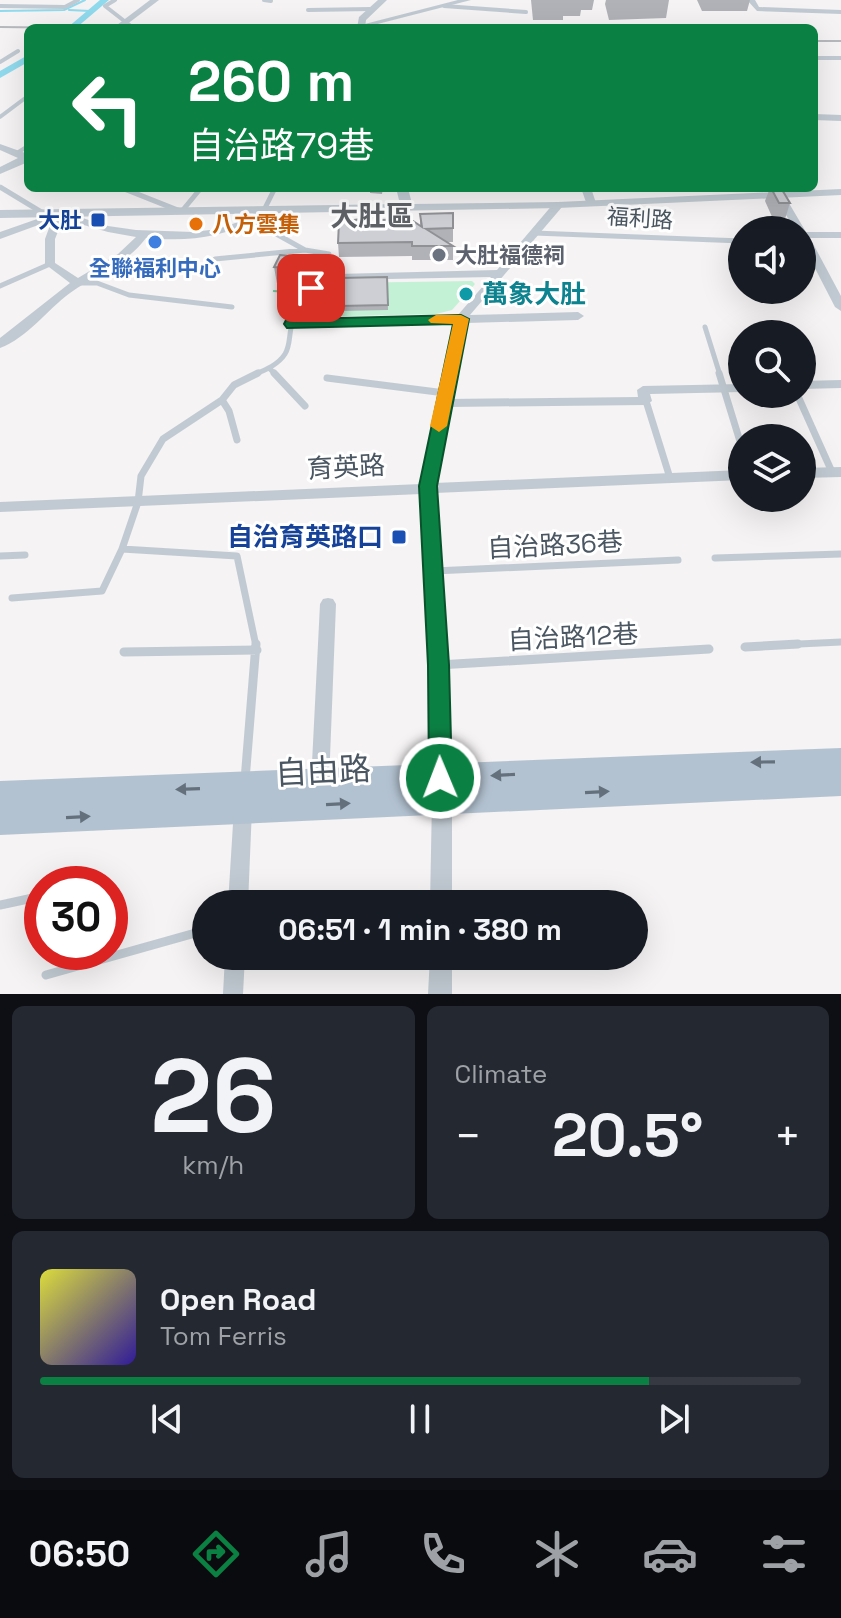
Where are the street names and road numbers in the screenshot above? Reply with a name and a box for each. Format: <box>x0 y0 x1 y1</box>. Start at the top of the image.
street label: 福利路 <box>606 202 674 234</box>
street label: 育英路 <box>306 448 386 486</box>
street label: 自治路36巷 <box>486 524 624 566</box>
street label: 自治路12巷 <box>507 617 639 657</box>
street label: 自由路 <box>274 749 372 793</box>

